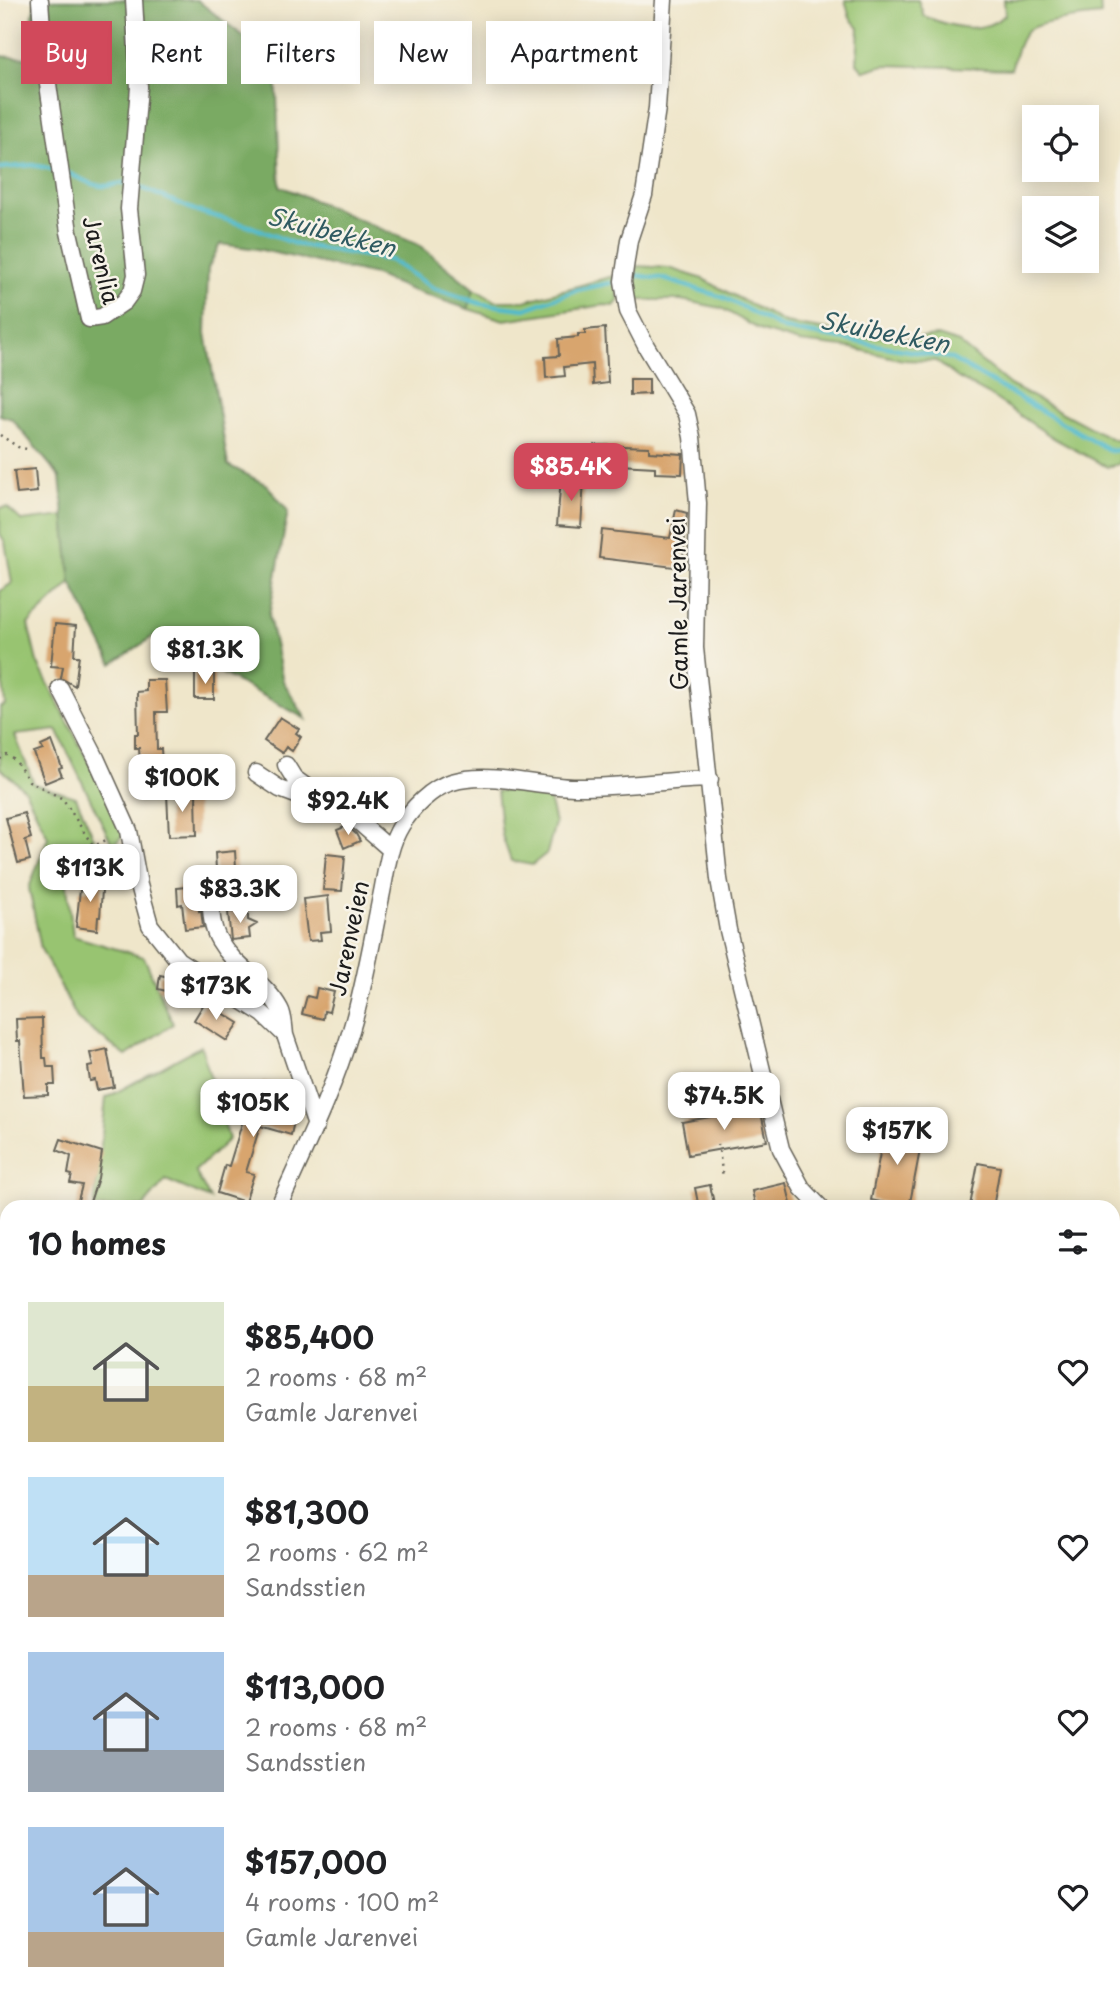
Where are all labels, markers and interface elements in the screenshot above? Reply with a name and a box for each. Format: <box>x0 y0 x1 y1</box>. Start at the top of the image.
chip: Buy <box>21 21 112 84</box>
chip: Rent <box>126 21 227 84</box>
chip: Filters <box>241 21 360 84</box>
chip: New <box>374 21 472 84</box>
chip: Apartment <box>486 21 662 84</box>
map controls <box>1022 105 1099 273</box>
button: locate <box>1022 105 1099 182</box>
button: layers <box>1022 196 1099 273</box>
water label: Skuibekken <box>264 197 401 266</box>
street label: Jarenlia <box>74 212 130 308</box>
water label: Skuibekken <box>817 301 954 361</box>
pin: $85.4K <box>514 444 628 503</box>
text: $85.4K <box>530 448 612 483</box>
street label: Gamle Jarenvei <box>658 517 696 691</box>
pin: $81.3K <box>148 626 262 686</box>
text: $81.3K <box>167 631 243 666</box>
pin: $100K <box>133 754 231 814</box>
text: $100K <box>144 759 220 794</box>
pin: $92.4K <box>291 778 405 837</box>
text: $92.4K <box>307 782 389 817</box>
pin: $113K <box>41 844 139 904</box>
text: $113K <box>56 849 124 884</box>
pin: $83.3K <box>183 866 297 925</box>
text: $83.3K <box>199 870 281 905</box>
street label: Jarenveien <box>319 877 377 999</box>
pin: $173K <box>167 962 265 1022</box>
text: $173K <box>180 967 252 1002</box>
pin: $74.5K <box>667 1072 781 1132</box>
text: $74.5K <box>684 1077 764 1112</box>
pin: $105K <box>204 1080 302 1139</box>
text: $105K <box>216 1084 290 1119</box>
pin: $157K <box>848 1108 946 1167</box>
text: $157K <box>862 1112 932 1147</box>
text: 10 homes <box>28 1220 166 1265</box>
icon: filters <box>1054 1223 1092 1261</box>
text: $85,400 <box>245 1314 374 1359</box>
icon: home <box>84 1330 168 1414</box>
icon: heart <box>1054 1353 1092 1391</box>
text: 2 rooms · 68 m² <box>245 1359 427 1394</box>
text: Gamle Jarenvei <box>245 1394 418 1429</box>
text: $81,300 <box>245 1489 369 1534</box>
icon: home <box>84 1505 168 1589</box>
icon: heart <box>1054 1528 1092 1566</box>
text: 2 rooms · 62 m² <box>245 1534 429 1569</box>
text: Sandsstien <box>245 1569 366 1604</box>
text: $113,000 <box>245 1664 385 1709</box>
icon: home <box>84 1680 168 1764</box>
icon: heart <box>1054 1703 1092 1741</box>
text: 2 rooms · 68 m² <box>245 1709 427 1744</box>
text: Sandsstien <box>245 1744 366 1779</box>
text: $157,000 <box>245 1839 387 1884</box>
icon: home <box>84 1855 168 1939</box>
icon: heart <box>1054 1878 1092 1916</box>
text: 4 rooms · 100 m² <box>245 1884 439 1919</box>
text: Gamle Jarenvei <box>245 1919 418 1954</box>

